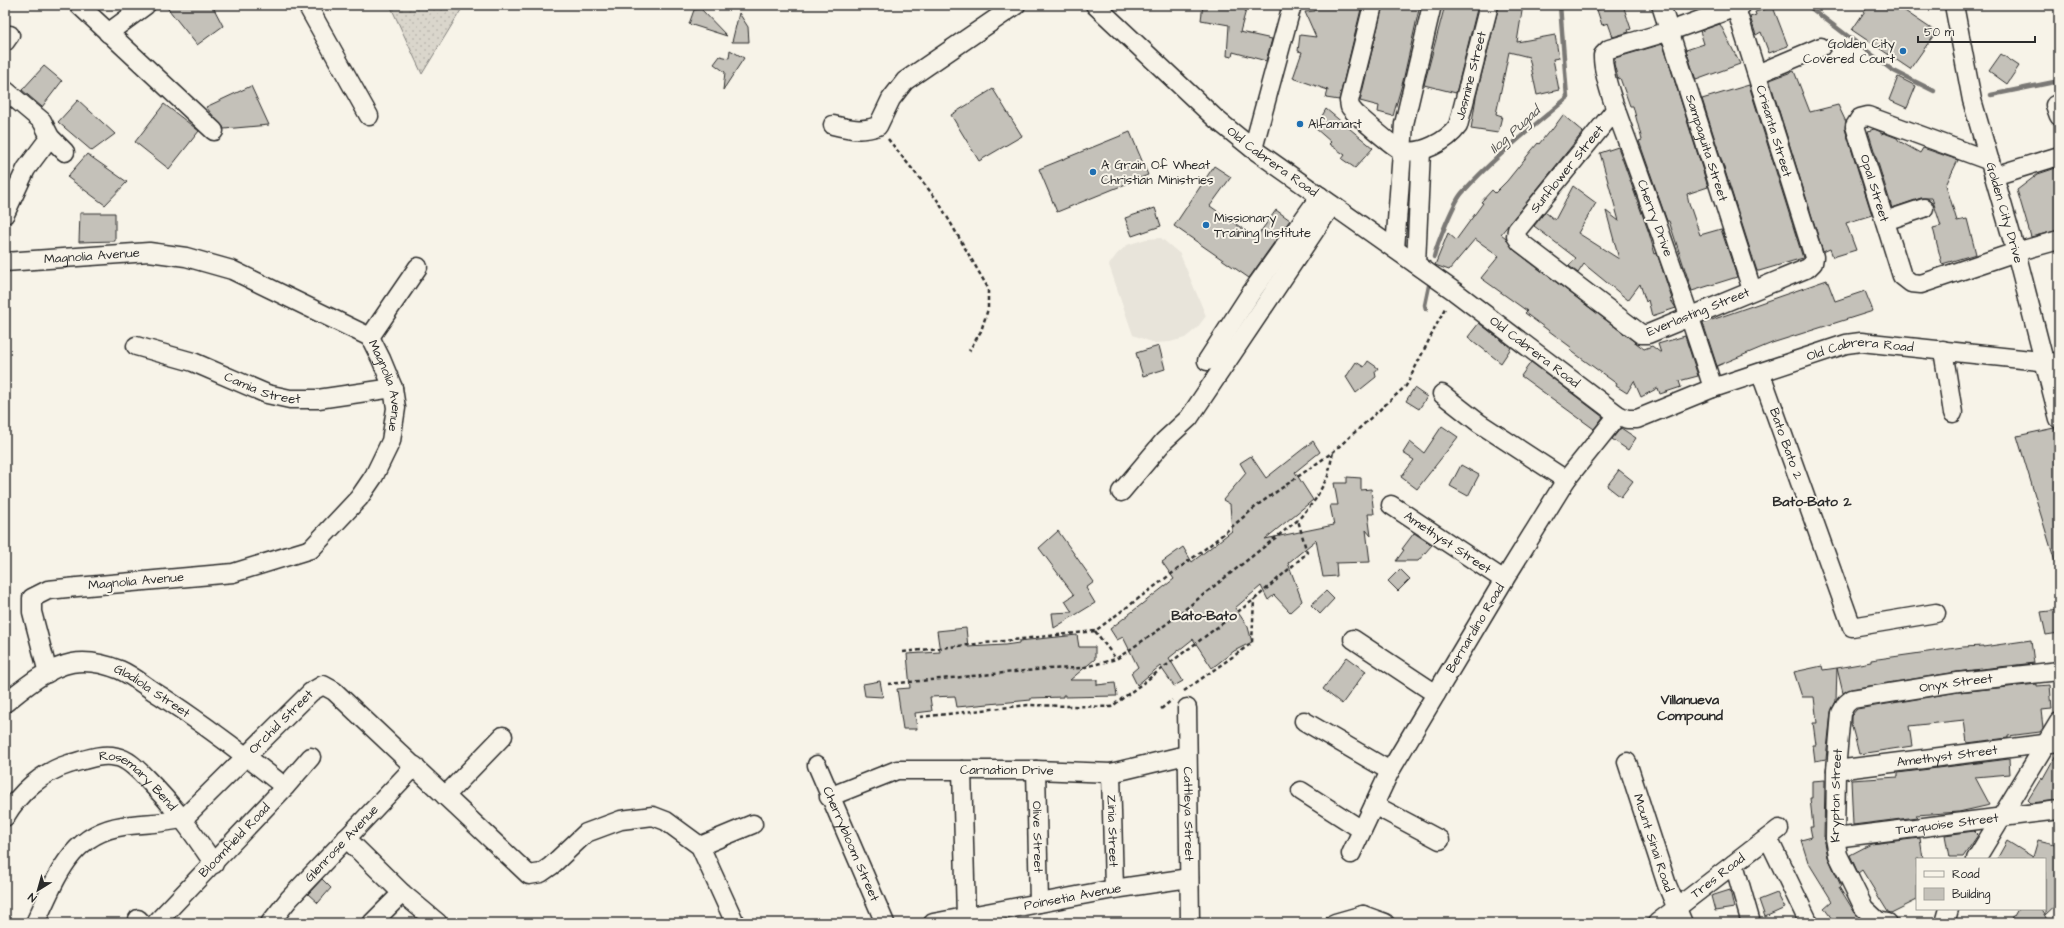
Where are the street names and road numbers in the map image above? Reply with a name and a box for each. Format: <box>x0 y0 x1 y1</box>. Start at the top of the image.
street label: Jasmine Street <box>1451 29 1491 122</box>
street label: Crisanta Street <box>1751 83 1797 180</box>
street label: Sampaguita Street <box>1681 92 1732 204</box>
street label: Sunflower Street <box>1526 121 1609 217</box>
street label: Old Cabrera Road <box>1223 122 1322 201</box>
street label: Opal Street <box>1855 152 1894 225</box>
street label: Golden City Drive <box>1982 160 2027 265</box>
street label: Cherry Drive <box>1632 177 1677 259</box>
street label: Magnolia Avenue <box>43 244 140 268</box>
street label: Everlasting Street <box>1644 283 1753 342</box>
street label: Old Cabrera Road <box>1486 312 1584 392</box>
street label: Old Cabrera Road <box>1804 333 1915 365</box>
street label: Magnolia Avenue <box>364 337 405 433</box>
street label: Camia Street <box>221 368 301 408</box>
street label: Bato Bato 2 <box>1765 405 1807 482</box>
street label: Amethyst Street <box>1400 507 1496 579</box>
street label: Magnolia Avenue <box>87 568 185 595</box>
street label: Bernardino Road <box>1442 580 1509 676</box>
street label: Gladiola Street <box>111 660 194 722</box>
street label: Onyx Street <box>1918 669 1994 697</box>
street label: Orchid Street <box>245 685 318 758</box>
street label: Amethyst Street <box>1896 741 1999 771</box>
street label: Rosemary Bend <box>99 747 181 815</box>
street label: Krypton Street <box>1826 747 1847 844</box>
street label: Carnation Drive <box>960 761 1054 780</box>
street label: Cattleya Street <box>1178 767 1198 862</box>
street label: Cherrybloom Street <box>818 784 884 905</box>
street label: Mount Sinai Road <box>1629 791 1678 895</box>
street label: Zinia Street <box>1103 794 1122 868</box>
street label: Bloomfield Road <box>195 799 274 882</box>
street label: Glenrose Avenue <box>301 801 383 886</box>
street label: Olive Street <box>1028 801 1047 874</box>
street label: Turquoise Street <box>1895 809 2000 839</box>
street label: Tres Road <box>1687 849 1749 903</box>
street label: Poinsetia Avenue <box>1022 879 1123 915</box>

